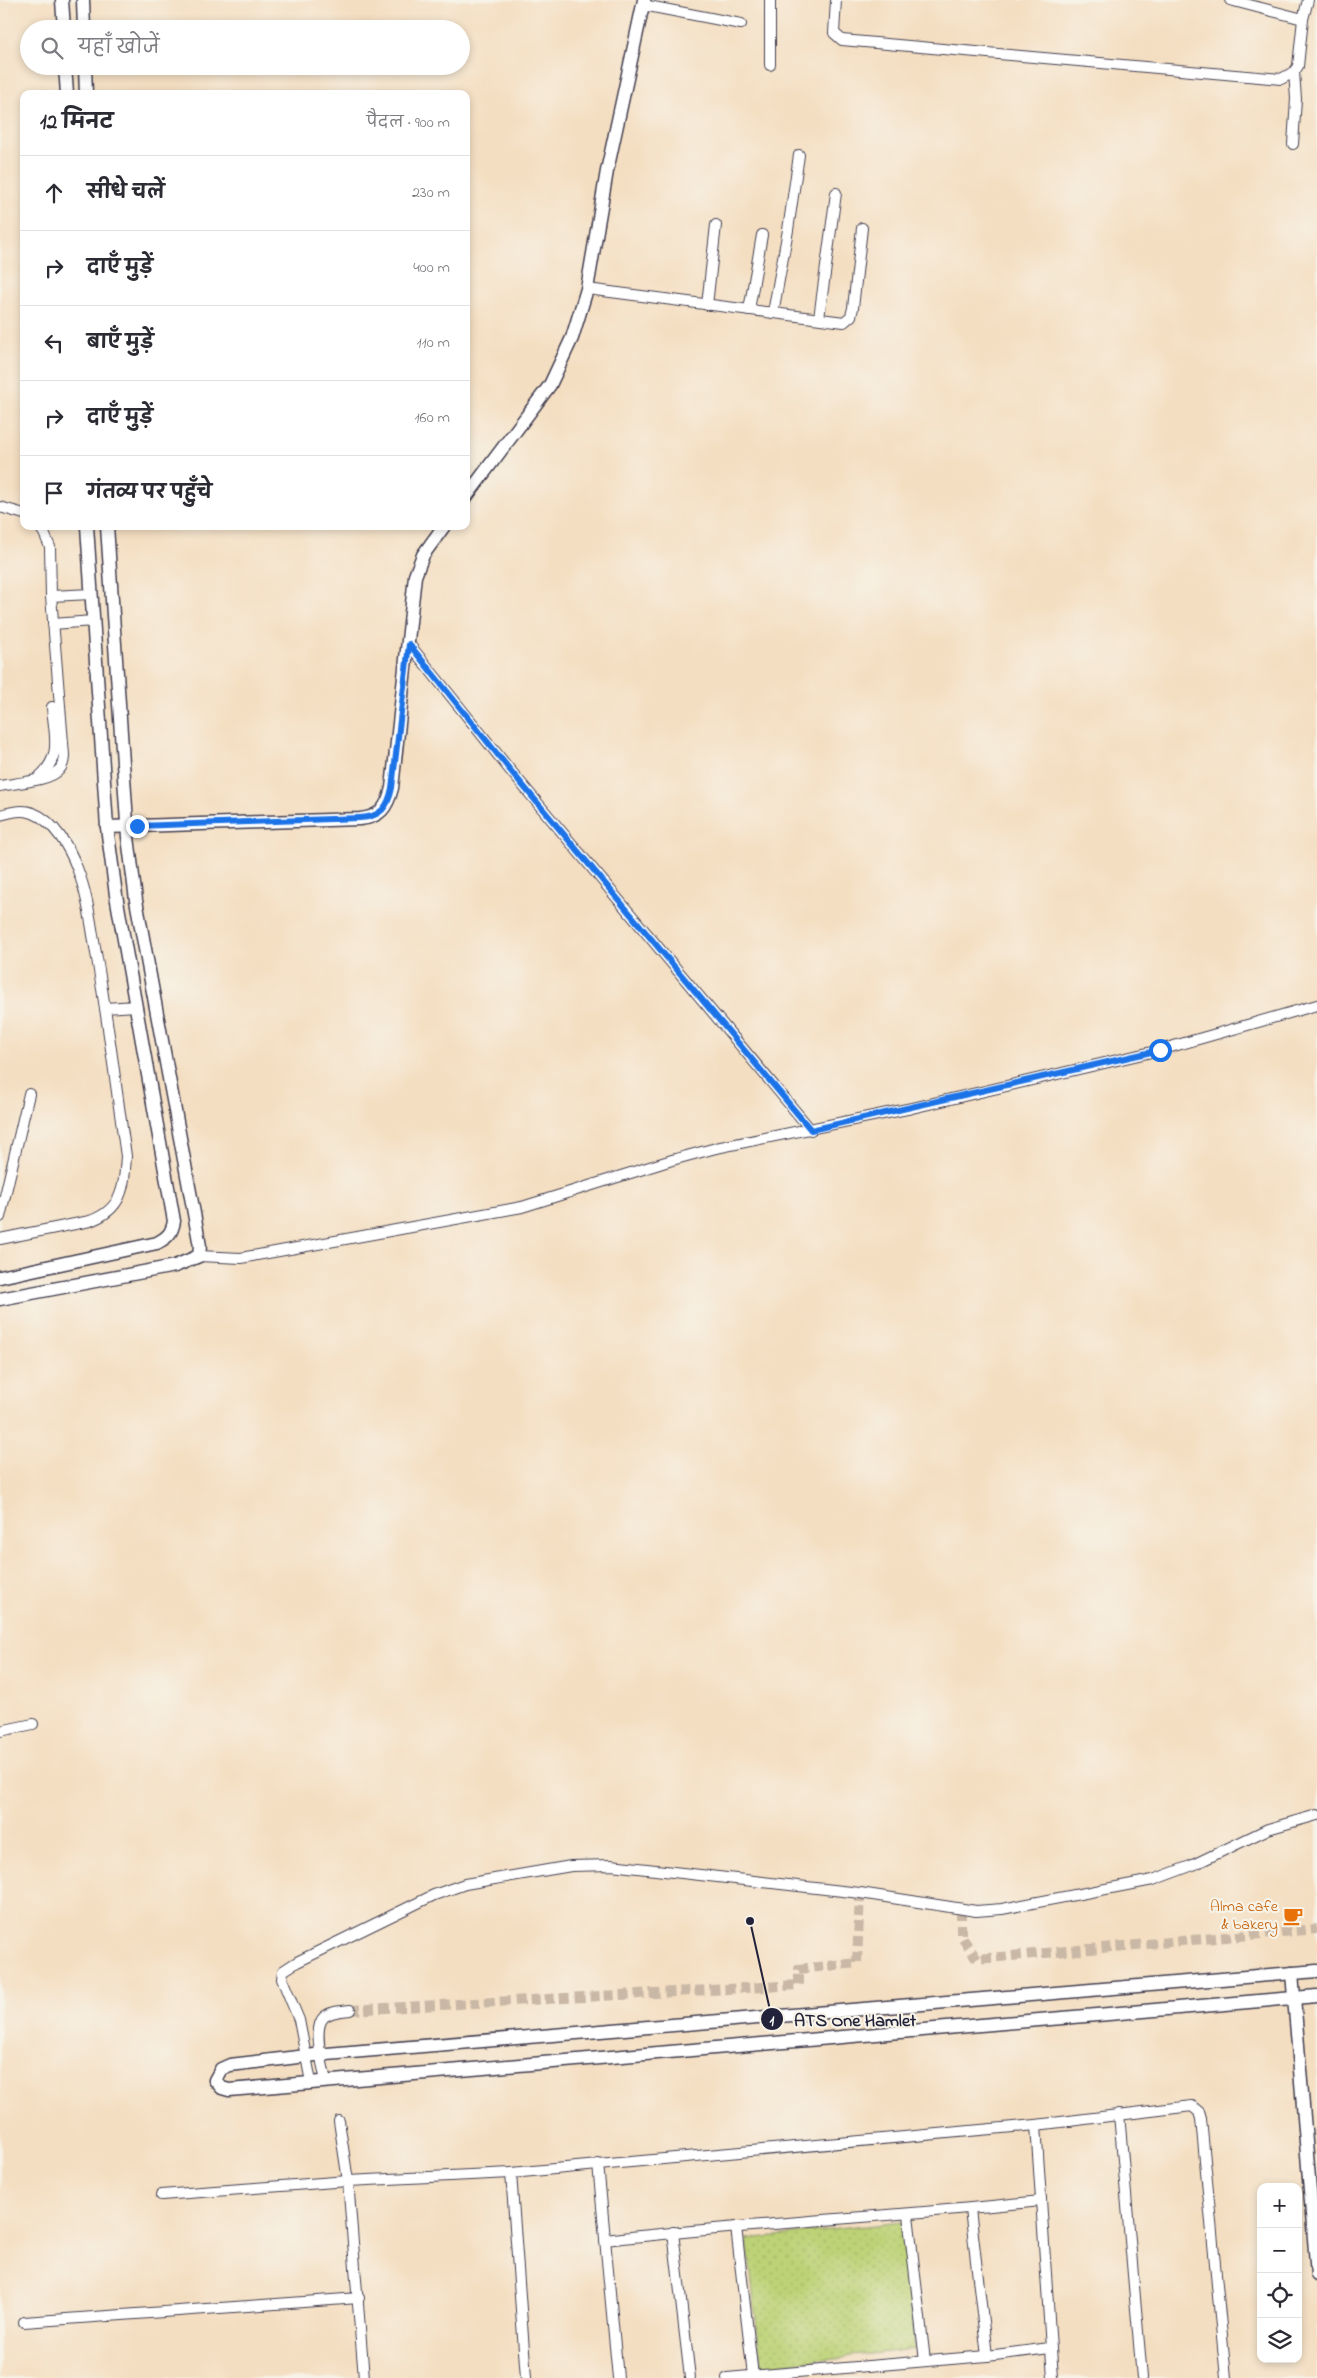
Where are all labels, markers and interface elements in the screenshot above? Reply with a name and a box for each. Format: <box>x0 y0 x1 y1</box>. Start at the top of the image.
search box <box>20 20 470 75</box>
icon: search <box>38 34 66 62</box>
text: यहाँ खोजें <box>78 35 160 62</box>
text: 12 मिनट <box>40 108 113 138</box>
text: पैदल · 900 m <box>367 111 450 135</box>
icon: ahead <box>40 179 68 207</box>
text: सीधे चलें <box>87 180 165 207</box>
text: 230 m <box>412 181 450 205</box>
icon: right <box>40 254 68 282</box>
text: दाएँ मुड़ें <box>87 255 153 282</box>
text: 400 m <box>413 256 450 280</box>
icon: left <box>40 329 68 357</box>
text: बाएँ मुड़ें <box>87 330 154 357</box>
text: 110 m <box>416 331 450 355</box>
icon: right <box>40 404 68 432</box>
text: दाएँ मुड़ें <box>87 405 153 432</box>
text: 160 m <box>415 406 450 430</box>
icon: arrive <box>40 479 68 507</box>
text: गंतव्य पर पहुँचे <box>87 480 212 507</box>
route end <box>126 815 149 838</box>
route start <box>1149 1039 1172 1062</box>
place label: Alma cafe & bakery <box>1210 1895 1279 1937</box>
cafe icon: Alma cafe & bakery <box>1282 1905 1304 1927</box>
callout: ATS One Hamlet <box>759 2003 926 2036</box>
text: ATS One Hamlet <box>794 2009 917 2035</box>
text: 1 <box>770 2010 775 2032</box>
map controls <box>1257 2183 1302 2363</box>
button: + <box>1257 2183 1302 2228</box>
button: − <box>1257 2228 1302 2273</box>
button: locate <box>1257 2273 1302 2318</box>
button: layers <box>1257 2318 1302 2363</box>

